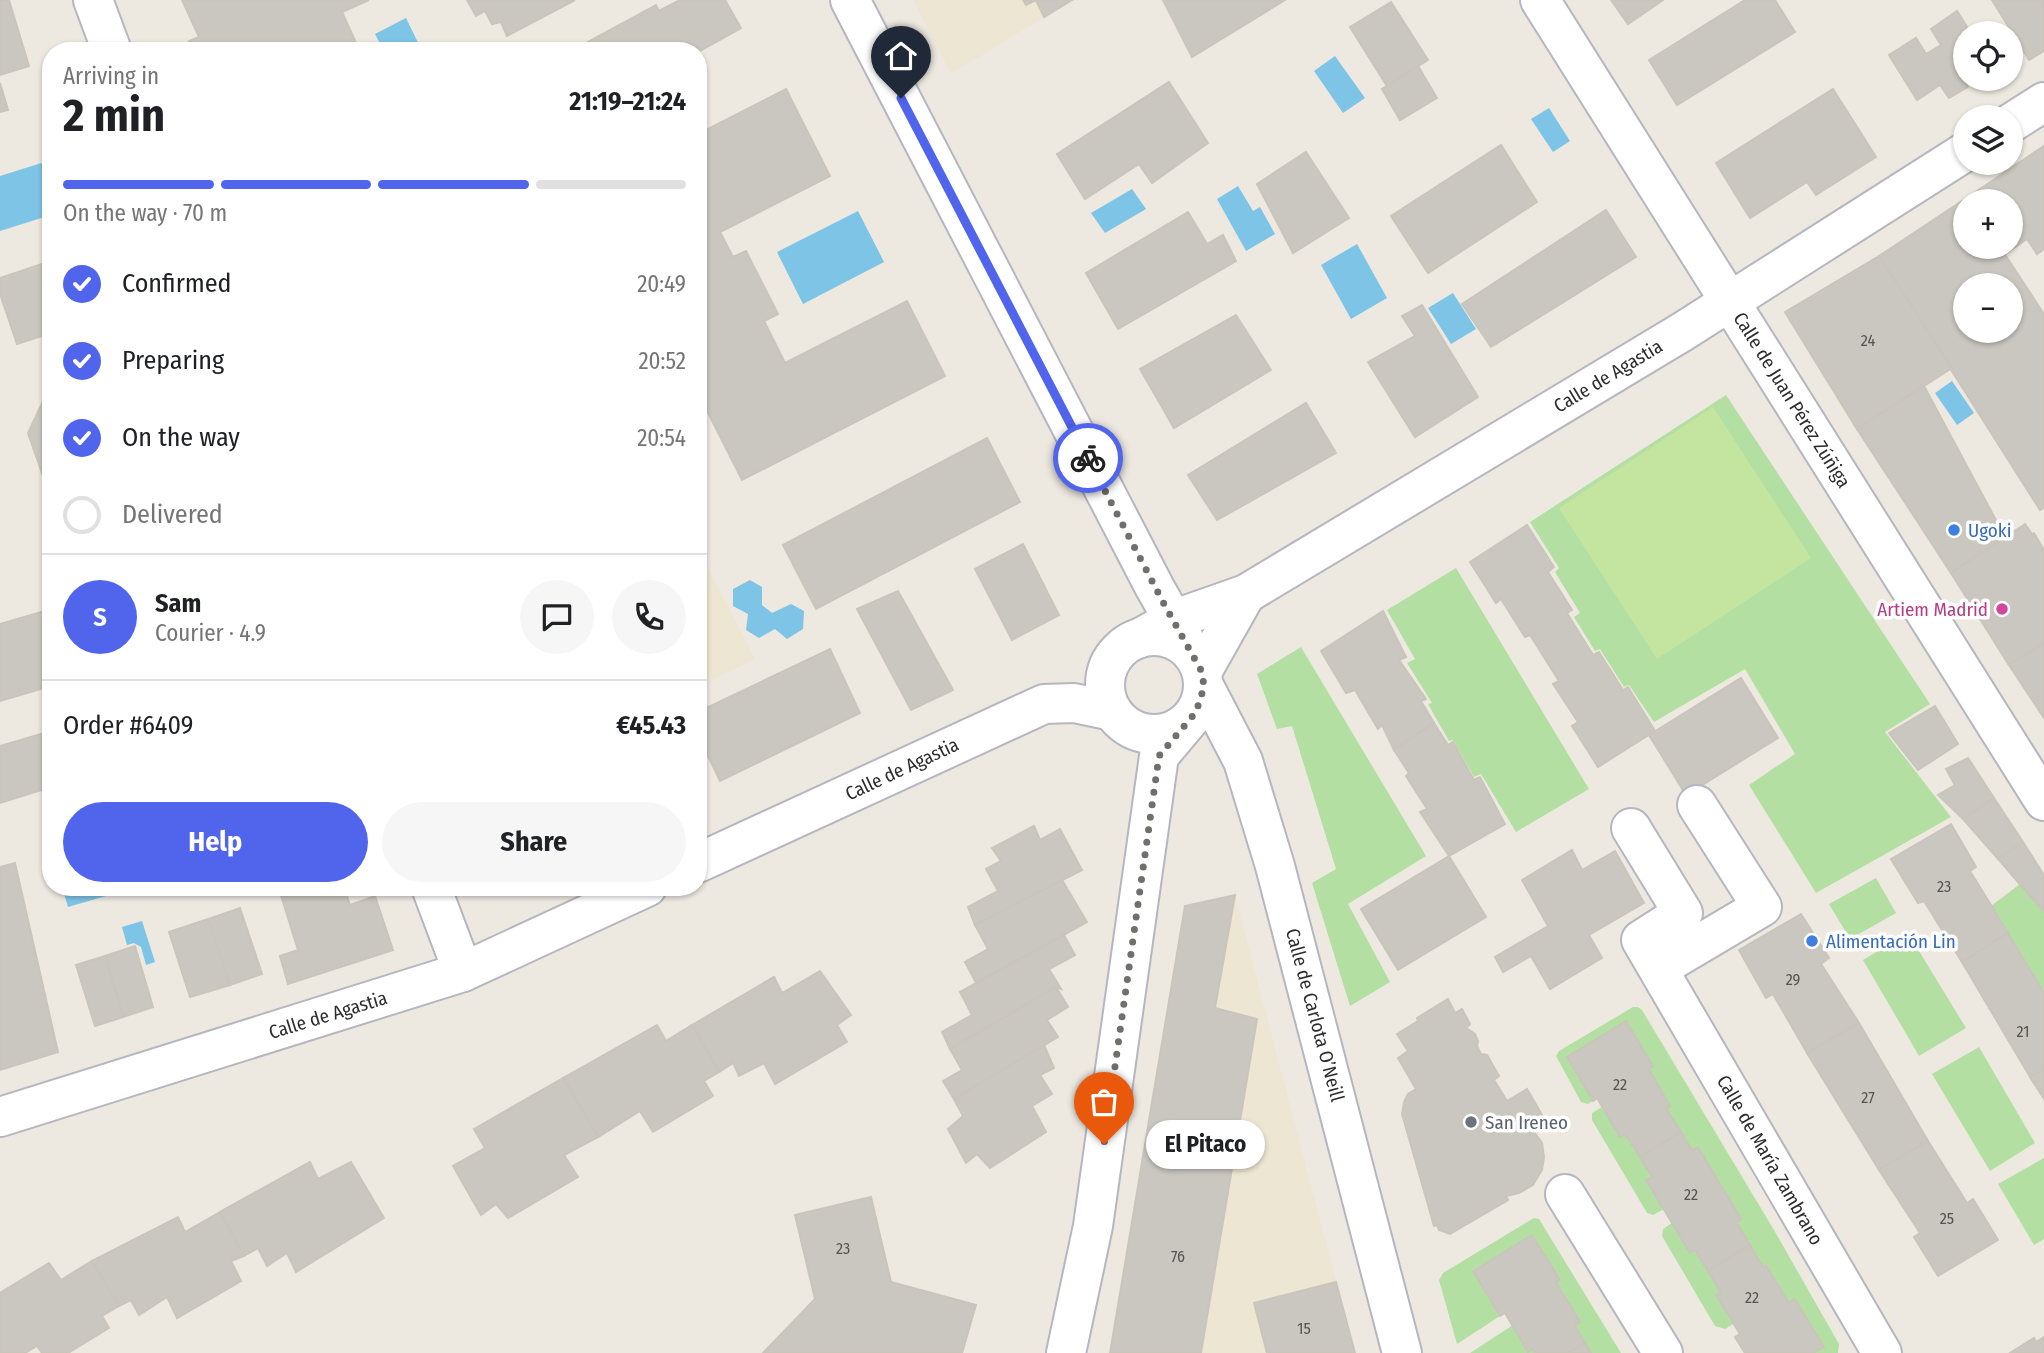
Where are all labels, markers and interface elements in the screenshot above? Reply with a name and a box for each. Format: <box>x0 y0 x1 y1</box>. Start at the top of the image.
map controls <box>1953 21 2023 343</box>
button: locate <box>1953 21 2023 91</box>
pin <box>871 26 931 98</box>
icon: home <box>882 37 920 75</box>
text: Arriving in <box>63 62 159 90</box>
text: 21:19–21:24 <box>569 86 686 117</box>
text: 2 min <box>63 88 165 143</box>
button: layers <box>1953 105 2023 175</box>
button: + <box>1953 189 2023 259</box>
text: On the way · 70 m <box>63 199 227 227</box>
icon: check <box>63 265 101 303</box>
text: Confirmed <box>122 268 232 299</box>
text: 20:49 <box>637 270 686 298</box>
button: − <box>1953 273 2023 343</box>
street label: Calle de Juan Pérez Zúñiga <box>1729 308 1855 492</box>
house number: 24 <box>1861 331 1875 350</box>
street label: Calle de Agastia <box>1550 335 1666 417</box>
icon: check <box>63 342 101 380</box>
text: Preparing <box>122 345 224 376</box>
text: 20:52 <box>638 347 686 375</box>
icon: check <box>63 419 101 457</box>
text: On the way <box>122 422 240 453</box>
courier <box>1053 423 1123 493</box>
text: 20:54 <box>637 424 686 452</box>
icon: bike <box>1069 439 1107 477</box>
text: Delivered <box>122 499 223 530</box>
place label: Ugoki <box>1968 519 2011 542</box>
marker: Ugoki <box>1946 522 1962 538</box>
button: chat <box>520 580 594 654</box>
button: phone <box>612 580 686 654</box>
text: Sam <box>155 588 201 619</box>
place label: Artiem Madrid <box>1877 598 1988 621</box>
marker: Artiem Madrid <box>1994 601 2010 617</box>
text: S <box>93 602 107 633</box>
text: Courier · 4.9 <box>155 619 266 647</box>
text: Order #6409 <box>63 710 193 741</box>
text: €45.43 <box>616 710 686 741</box>
street label: Calle de Agastia <box>842 733 962 805</box>
button: Help <box>63 802 368 882</box>
button: Share <box>382 802 686 882</box>
house number: 23 <box>1937 877 1951 896</box>
street label: Calle de Carlota O’Neill <box>1281 926 1349 1104</box>
place label: Alimentación Lin <box>1826 930 1956 953</box>
marker: Alimentación Lin <box>1804 933 1820 949</box>
house number: 29 <box>1786 970 1801 989</box>
street label: Calle de Agastia <box>266 986 390 1044</box>
house number: 21 <box>2017 1022 2029 1041</box>
street label: Calle de María Zambrano <box>1712 1071 1828 1249</box>
pin <box>1074 1072 1134 1144</box>
house number: 22 <box>1613 1075 1627 1094</box>
icon: bag <box>1085 1083 1123 1121</box>
house number: 27 <box>1861 1088 1875 1107</box>
place label: San Ireneo <box>1485 1111 1568 1134</box>
marker: San Ireneo <box>1463 1114 1479 1130</box>
callout: El Pitaco <box>1146 1120 1265 1168</box>
text: El Pitaco <box>1165 1130 1246 1158</box>
house number: 22 <box>1684 1185 1698 1204</box>
house number: 25 <box>1940 1209 1954 1228</box>
house number: 23 <box>836 1239 850 1258</box>
house number: 76 <box>1171 1247 1185 1266</box>
house number: 22 <box>1745 1288 1759 1307</box>
house number: 15 <box>1297 1319 1311 1338</box>

